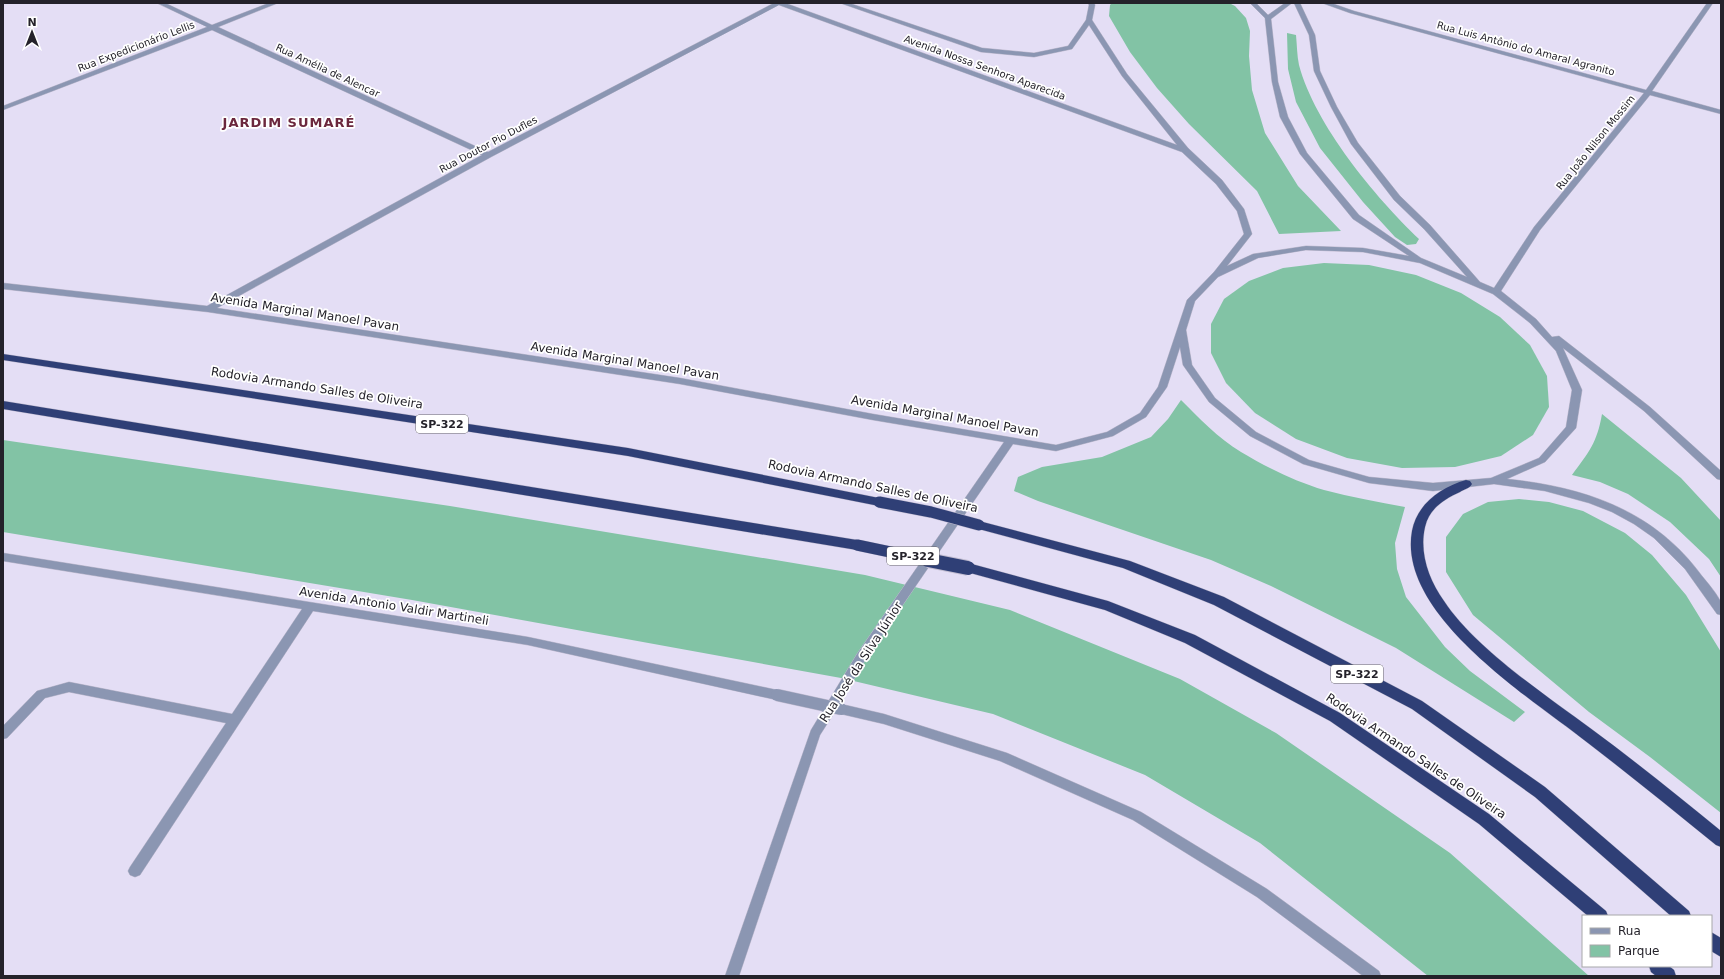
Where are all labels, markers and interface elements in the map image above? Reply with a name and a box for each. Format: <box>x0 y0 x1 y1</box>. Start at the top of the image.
north arrow <box>12 12 52 52</box>
text: N <box>27 16 37 29</box>
street label: Rua Expedicionário Lellis <box>76 19 196 74</box>
street label: Rua Luis Antônio do Amaral Agranito <box>1436 19 1616 78</box>
street label: Avenida Nossa Senhora Aparecida <box>902 33 1067 102</box>
street label: Rua Amélia de Alencar <box>274 42 382 100</box>
street label: Rua João Nilson Mossim <box>1554 93 1637 192</box>
street label: Rua Doutor Pio Dufles <box>437 114 539 175</box>
district label: JARDIM SUMARÉ <box>222 115 355 130</box>
street label: Avenida Marginal Manoel Pavan <box>210 290 400 334</box>
street label: Avenida Marginal Manoel Pavan <box>530 339 720 383</box>
street label: Rodovia Armando Salles de Oliveira <box>210 364 424 412</box>
street label: Avenida Marginal Manoel Pavan <box>850 393 1040 439</box>
road number: SP-322 <box>416 415 468 433</box>
street label: Rodovia Armando Salles de Oliveira <box>767 457 979 515</box>
road number: SP-322 <box>887 547 939 565</box>
street label: Avenida Antonio Valdir Martineli <box>298 584 490 628</box>
street label: Rua José da Silva Júnior <box>817 599 905 725</box>
road number: SP-322 <box>1331 665 1383 683</box>
street label: Rodovia Armando Salles de Oliveira <box>1323 690 1509 822</box>
legend <box>1582 915 1712 967</box>
text: Rua <box>1618 924 1641 938</box>
text: Parque <box>1618 944 1659 958</box>

